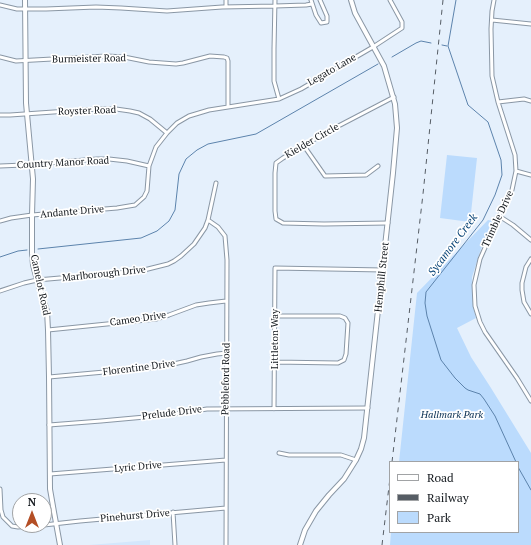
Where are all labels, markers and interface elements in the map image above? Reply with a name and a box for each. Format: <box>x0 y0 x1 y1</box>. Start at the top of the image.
street label: Legato Lane <box>306 51 358 89</box>
street label: Burmeister Road <box>52 52 126 66</box>
street label: Royster Road <box>58 104 116 118</box>
street label: Kielder Circle <box>283 121 341 161</box>
street label: Country Manor Road <box>17 155 109 171</box>
street label: Trimble Drive <box>480 189 516 249</box>
street label: Andante Drive <box>39 203 105 221</box>
water label: Sycamore Creek <box>425 211 481 279</box>
street label: Hemphill Street <box>372 241 392 313</box>
street label: Camelot Road <box>28 253 52 317</box>
street label: Marlborough Drive <box>62 264 146 284</box>
street label: Cameo Drive <box>109 309 167 329</box>
street label: Littleton Way <box>269 309 281 369</box>
street label: Pebbleford Road <box>219 343 233 415</box>
street label: Florentine Drive <box>102 358 176 378</box>
street label: Prelude Drive <box>141 403 203 423</box>
park label: Hallmark Park <box>421 409 483 421</box>
street label: Lyric Drive <box>114 459 162 475</box>
legend <box>389 461 519 533</box>
text: Road <box>427 470 454 485</box>
text: Railway <box>427 490 469 505</box>
north arrow <box>12 493 52 533</box>
text: N <box>28 495 36 509</box>
street label: Pinehurst Drive <box>100 507 170 525</box>
text: Park <box>427 510 451 525</box>

